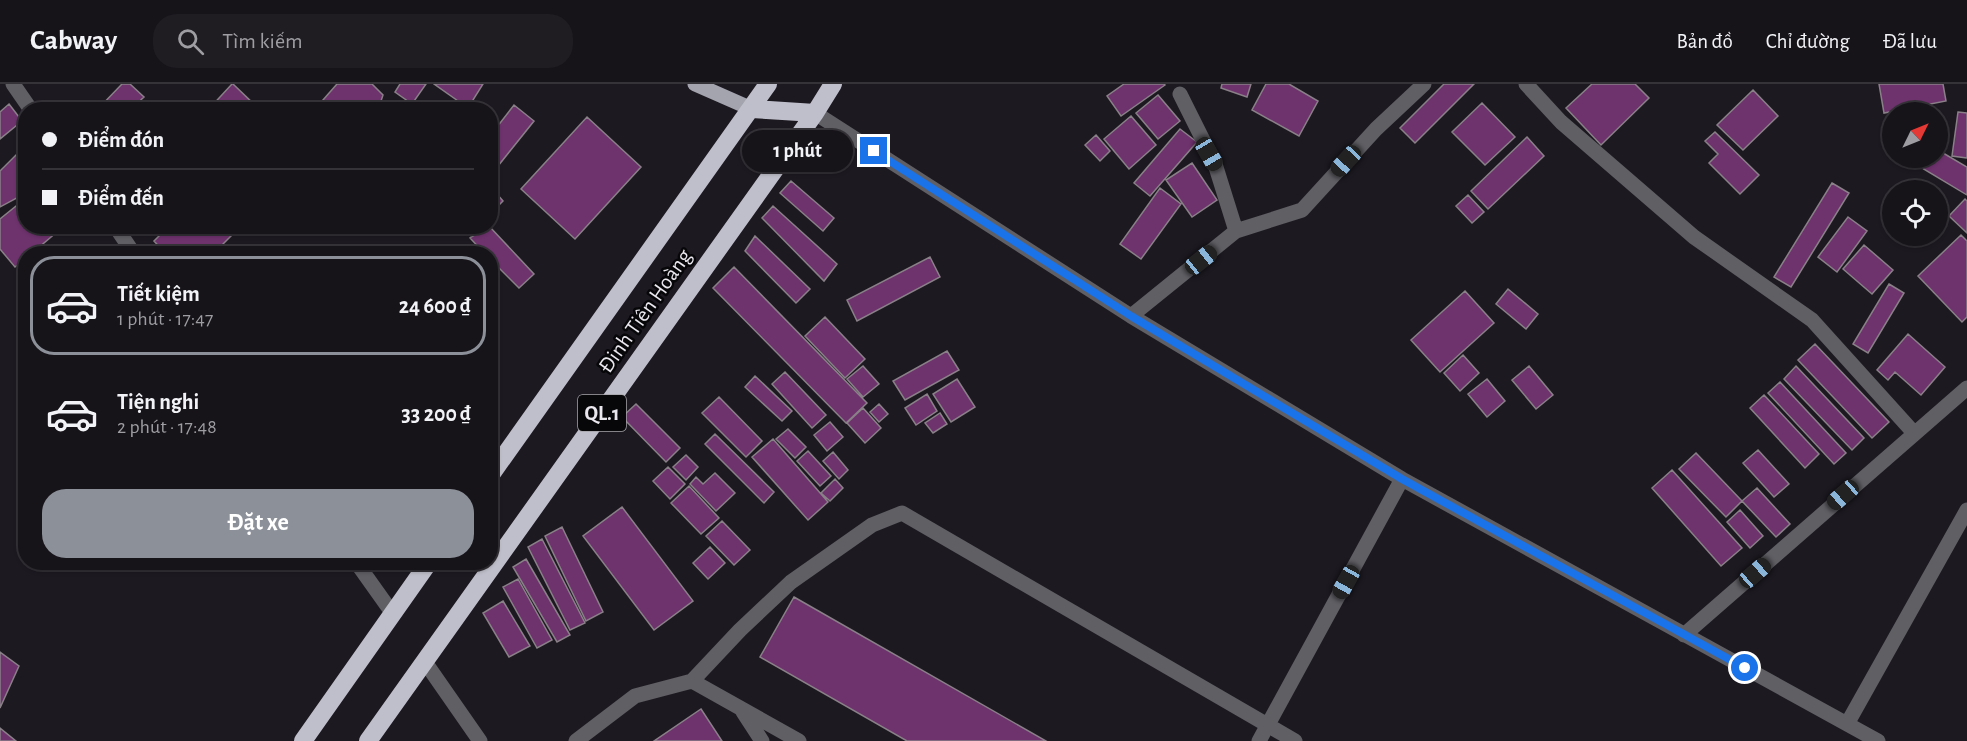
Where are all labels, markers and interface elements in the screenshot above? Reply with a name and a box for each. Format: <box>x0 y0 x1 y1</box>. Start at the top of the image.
search box <box>153 14 573 68</box>
icon: search <box>174 25 207 58</box>
text: Cabway <box>30 27 117 55</box>
text: Tìm kiếm <box>222 30 303 52</box>
text: Bản đồ <box>1676 31 1733 52</box>
text: Chỉ đường <box>1766 31 1850 52</box>
text: Đã lưu <box>1883 31 1937 52</box>
north arrow <box>1882 102 1948 168</box>
map controls <box>1882 102 1948 246</box>
text: Điểm đón <box>78 129 164 151</box>
callout: 1 phút <box>742 130 853 172</box>
car <box>1192 134 1226 174</box>
route end <box>860 137 887 164</box>
text: 1 phút <box>773 141 822 161</box>
car <box>1327 142 1365 180</box>
button: locate <box>1882 180 1948 246</box>
text: Điểm đến <box>78 187 164 209</box>
car <box>1181 242 1221 278</box>
street label: Đinh Tiên Hoàng <box>594 245 696 377</box>
icon: car <box>45 279 99 333</box>
text: Tiết kiệm <box>117 283 200 305</box>
text: 24 600 ₫ <box>399 295 471 317</box>
text: 1 phút · 17:47 <box>117 309 213 329</box>
icon: car <box>45 387 99 441</box>
text: Tiện nghi <box>117 391 199 413</box>
road number: QL.1 <box>578 395 626 431</box>
text: 33 200 ₫ <box>401 403 471 425</box>
text: 2 phút · 17:48 <box>117 417 217 437</box>
car <box>1824 476 1862 514</box>
button: Đặt xe <box>42 489 474 558</box>
car <box>1736 554 1774 592</box>
car <box>1329 562 1363 602</box>
route start <box>1731 654 1758 681</box>

